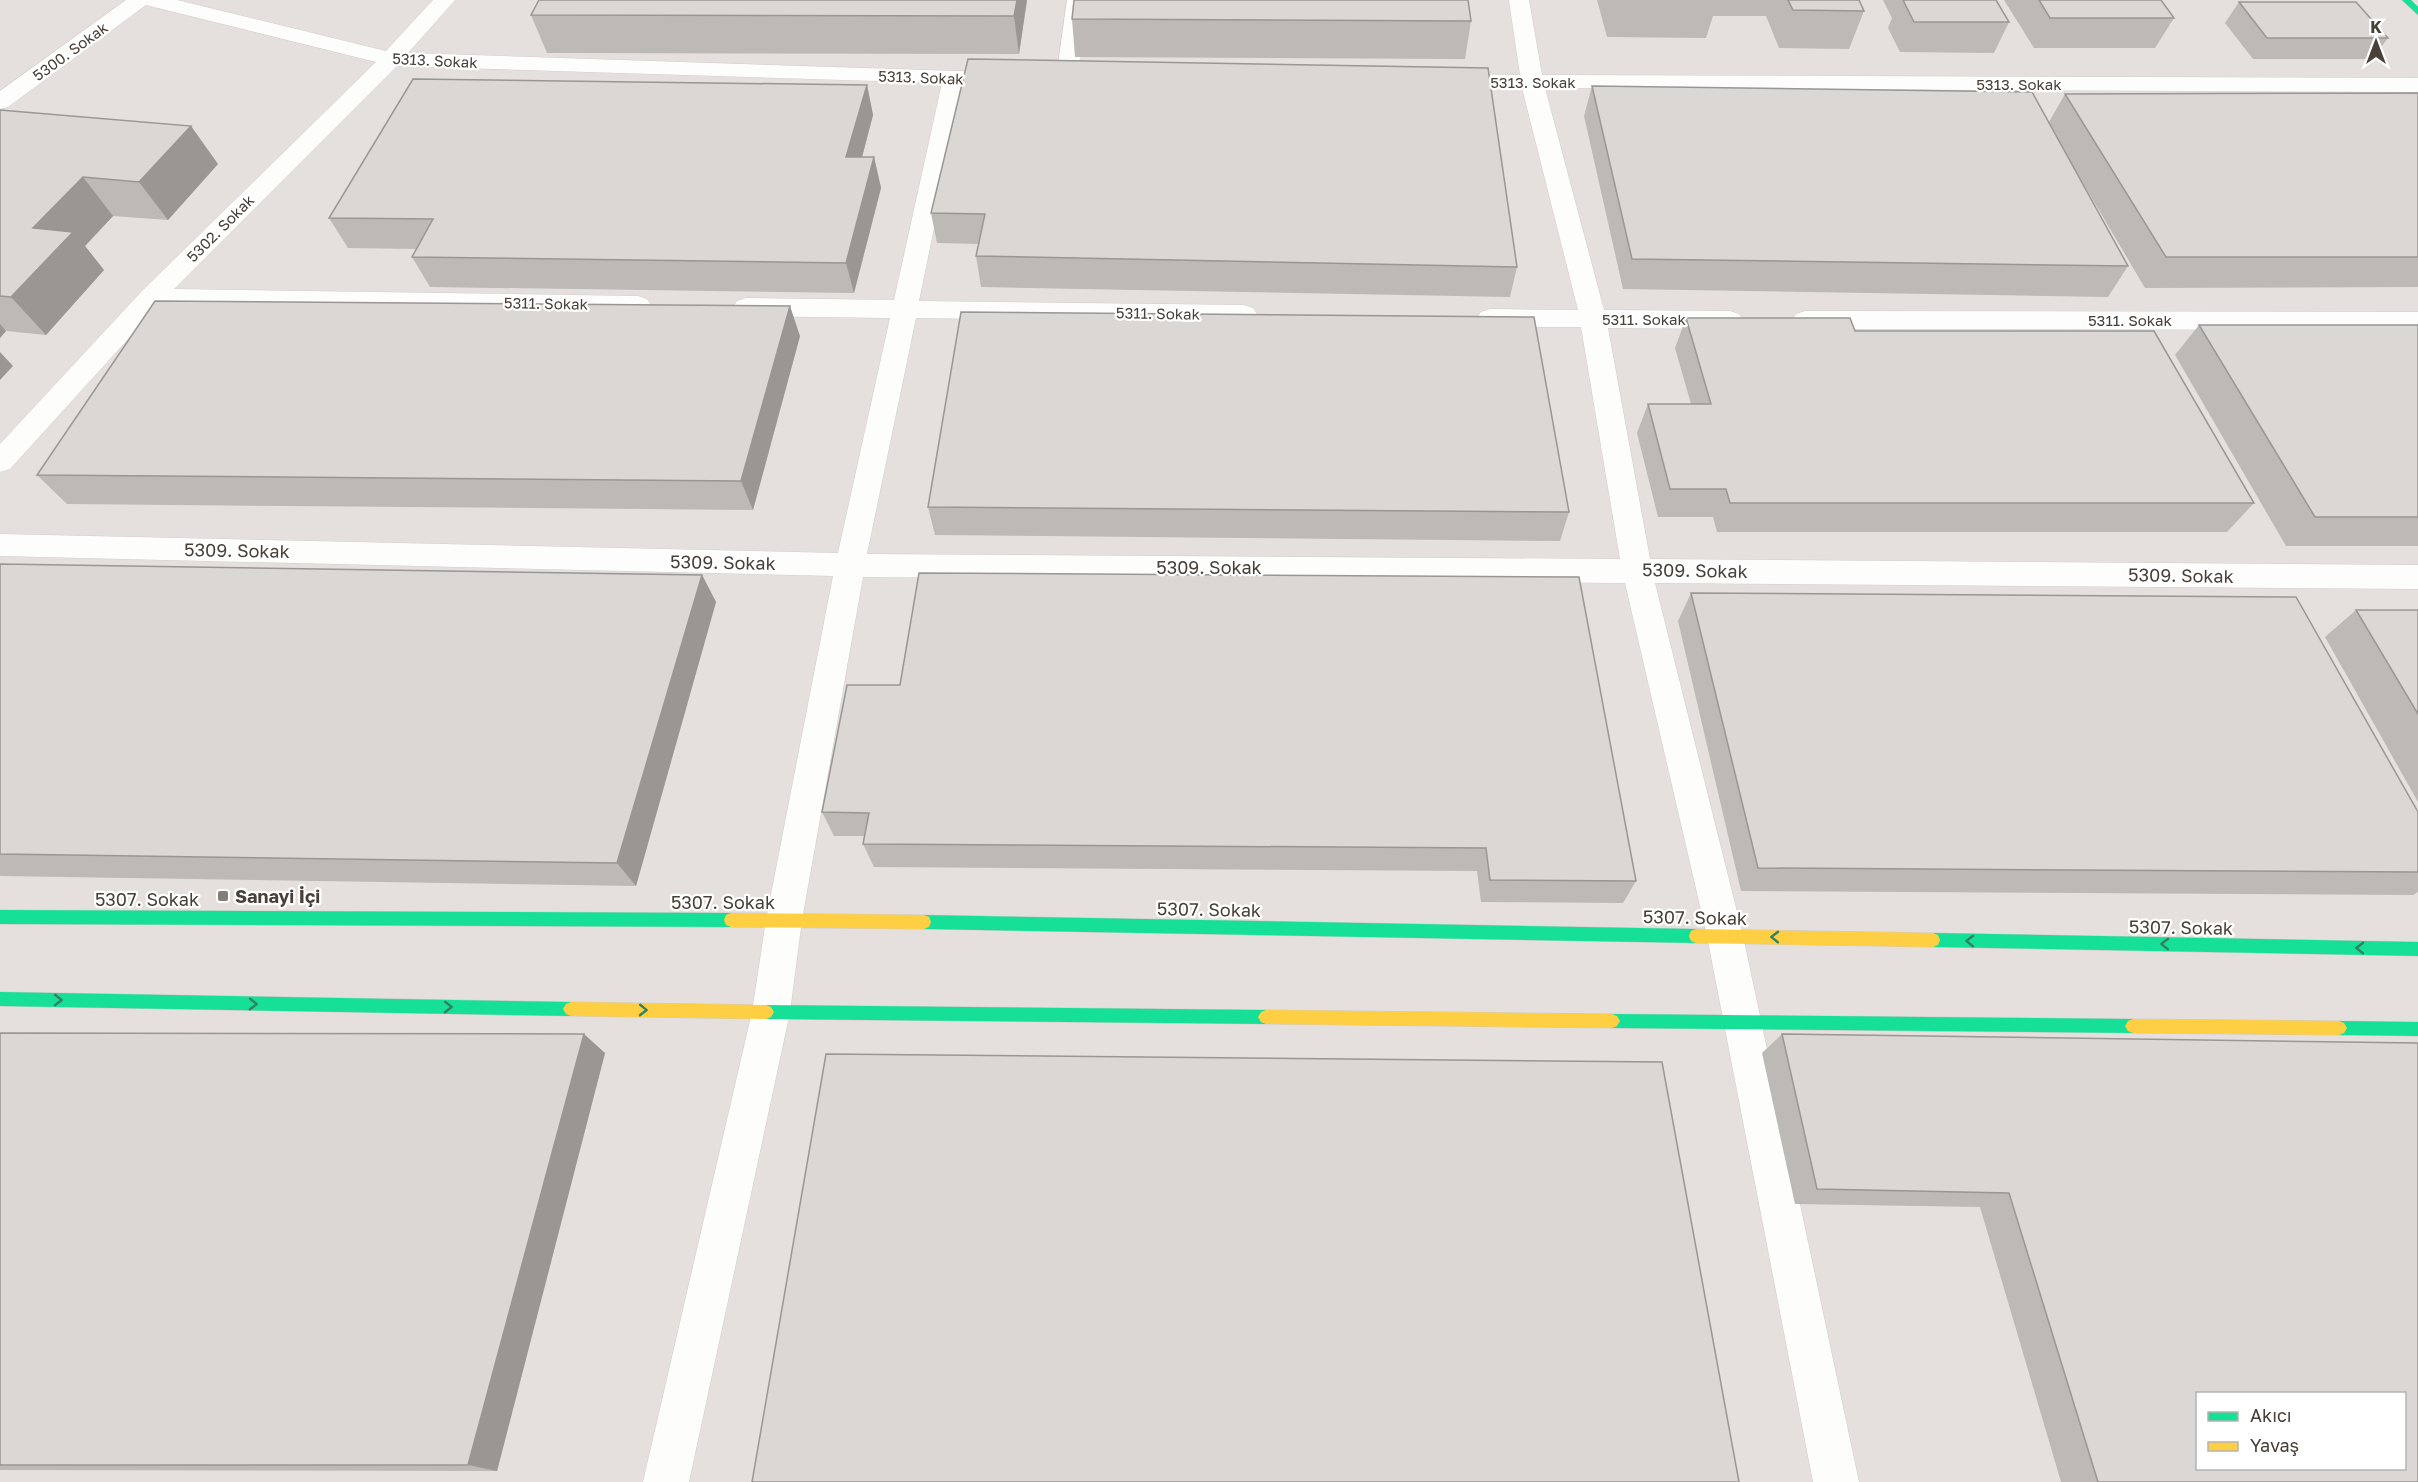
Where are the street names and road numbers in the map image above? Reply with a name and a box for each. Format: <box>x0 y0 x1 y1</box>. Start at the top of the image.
street label: 5300. Sokak <box>29 17 111 84</box>
street label: 5313. Sokak <box>392 49 479 71</box>
street label: 5313. Sokak <box>878 67 965 88</box>
street label: 5313. Sokak <box>1490 73 1576 91</box>
street label: 5313. Sokak <box>1976 75 2062 93</box>
street label: 5302. Sokak <box>183 190 258 265</box>
street label: 5311. Sokak <box>504 293 589 313</box>
street label: 5311. Sokak <box>1116 303 1201 323</box>
street label: 5311. Sokak <box>1602 310 1687 328</box>
street label: 5311. Sokak <box>2088 311 2173 329</box>
street label: 5309. Sokak <box>184 538 290 562</box>
street label: 5309. Sokak <box>670 550 776 574</box>
street label: 5309. Sokak <box>1156 556 1262 578</box>
street label: 5309. Sokak <box>1642 558 1748 582</box>
street label: 5309. Sokak <box>2128 563 2234 587</box>
street label: 5307. Sokak <box>95 888 199 910</box>
street label: 5307. Sokak <box>671 891 775 913</box>
street label: 5307. Sokak <box>1157 897 1261 921</box>
street label: 5307. Sokak <box>1643 905 1747 929</box>
street label: 5307. Sokak <box>2129 915 2233 939</box>

